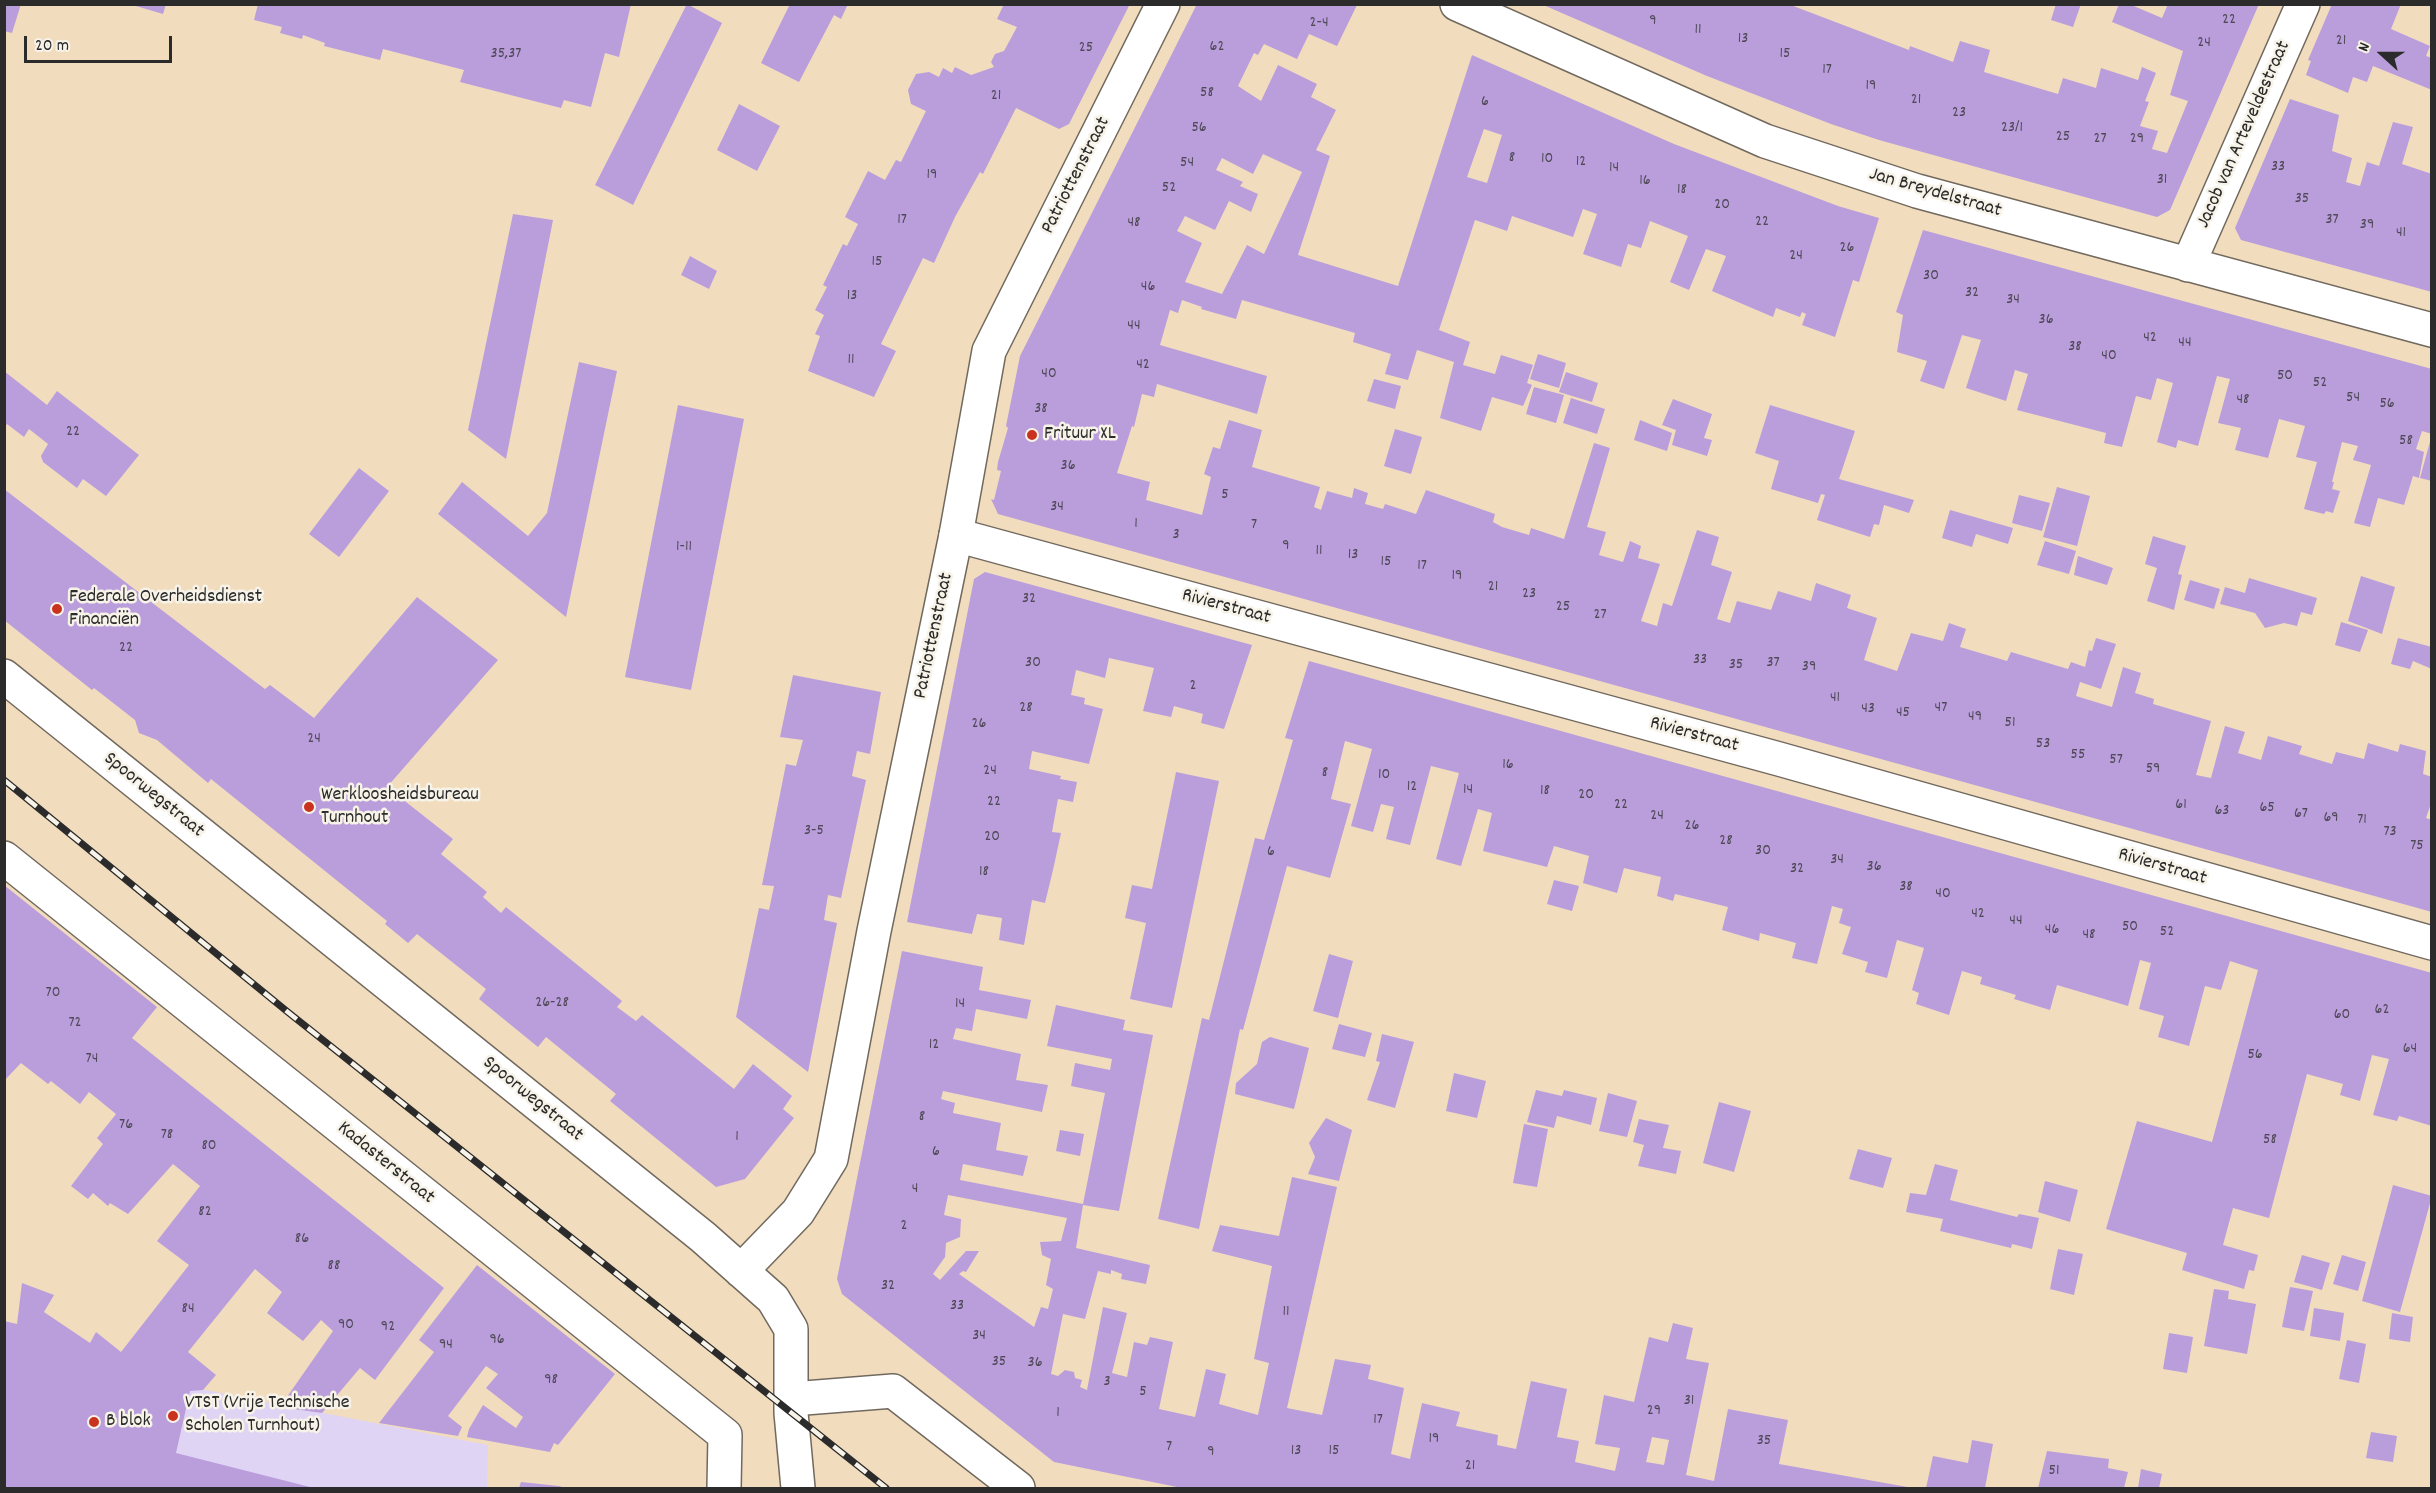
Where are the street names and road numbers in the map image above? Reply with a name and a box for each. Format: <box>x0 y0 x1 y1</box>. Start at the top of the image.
street label: Jacob van Arteveldestraat <box>2193 38 2297 232</box>
street label: Patriottenstraat <box>1037 114 1117 238</box>
street label: Jan Breydelstraat <box>1866 164 2004 224</box>
street label: Patriottenstraat <box>910 571 960 701</box>
street label: Rivierstraat <box>1179 585 1273 631</box>
street label: Rivierstraat <box>1647 713 1741 759</box>
street label: Spoorwegstraat <box>98 748 208 844</box>
street label: Rivierstraat <box>2115 844 2209 892</box>
street label: Spoorwegstraat <box>477 1052 587 1148</box>
street label: Kadasterstraat <box>331 1117 439 1211</box>

